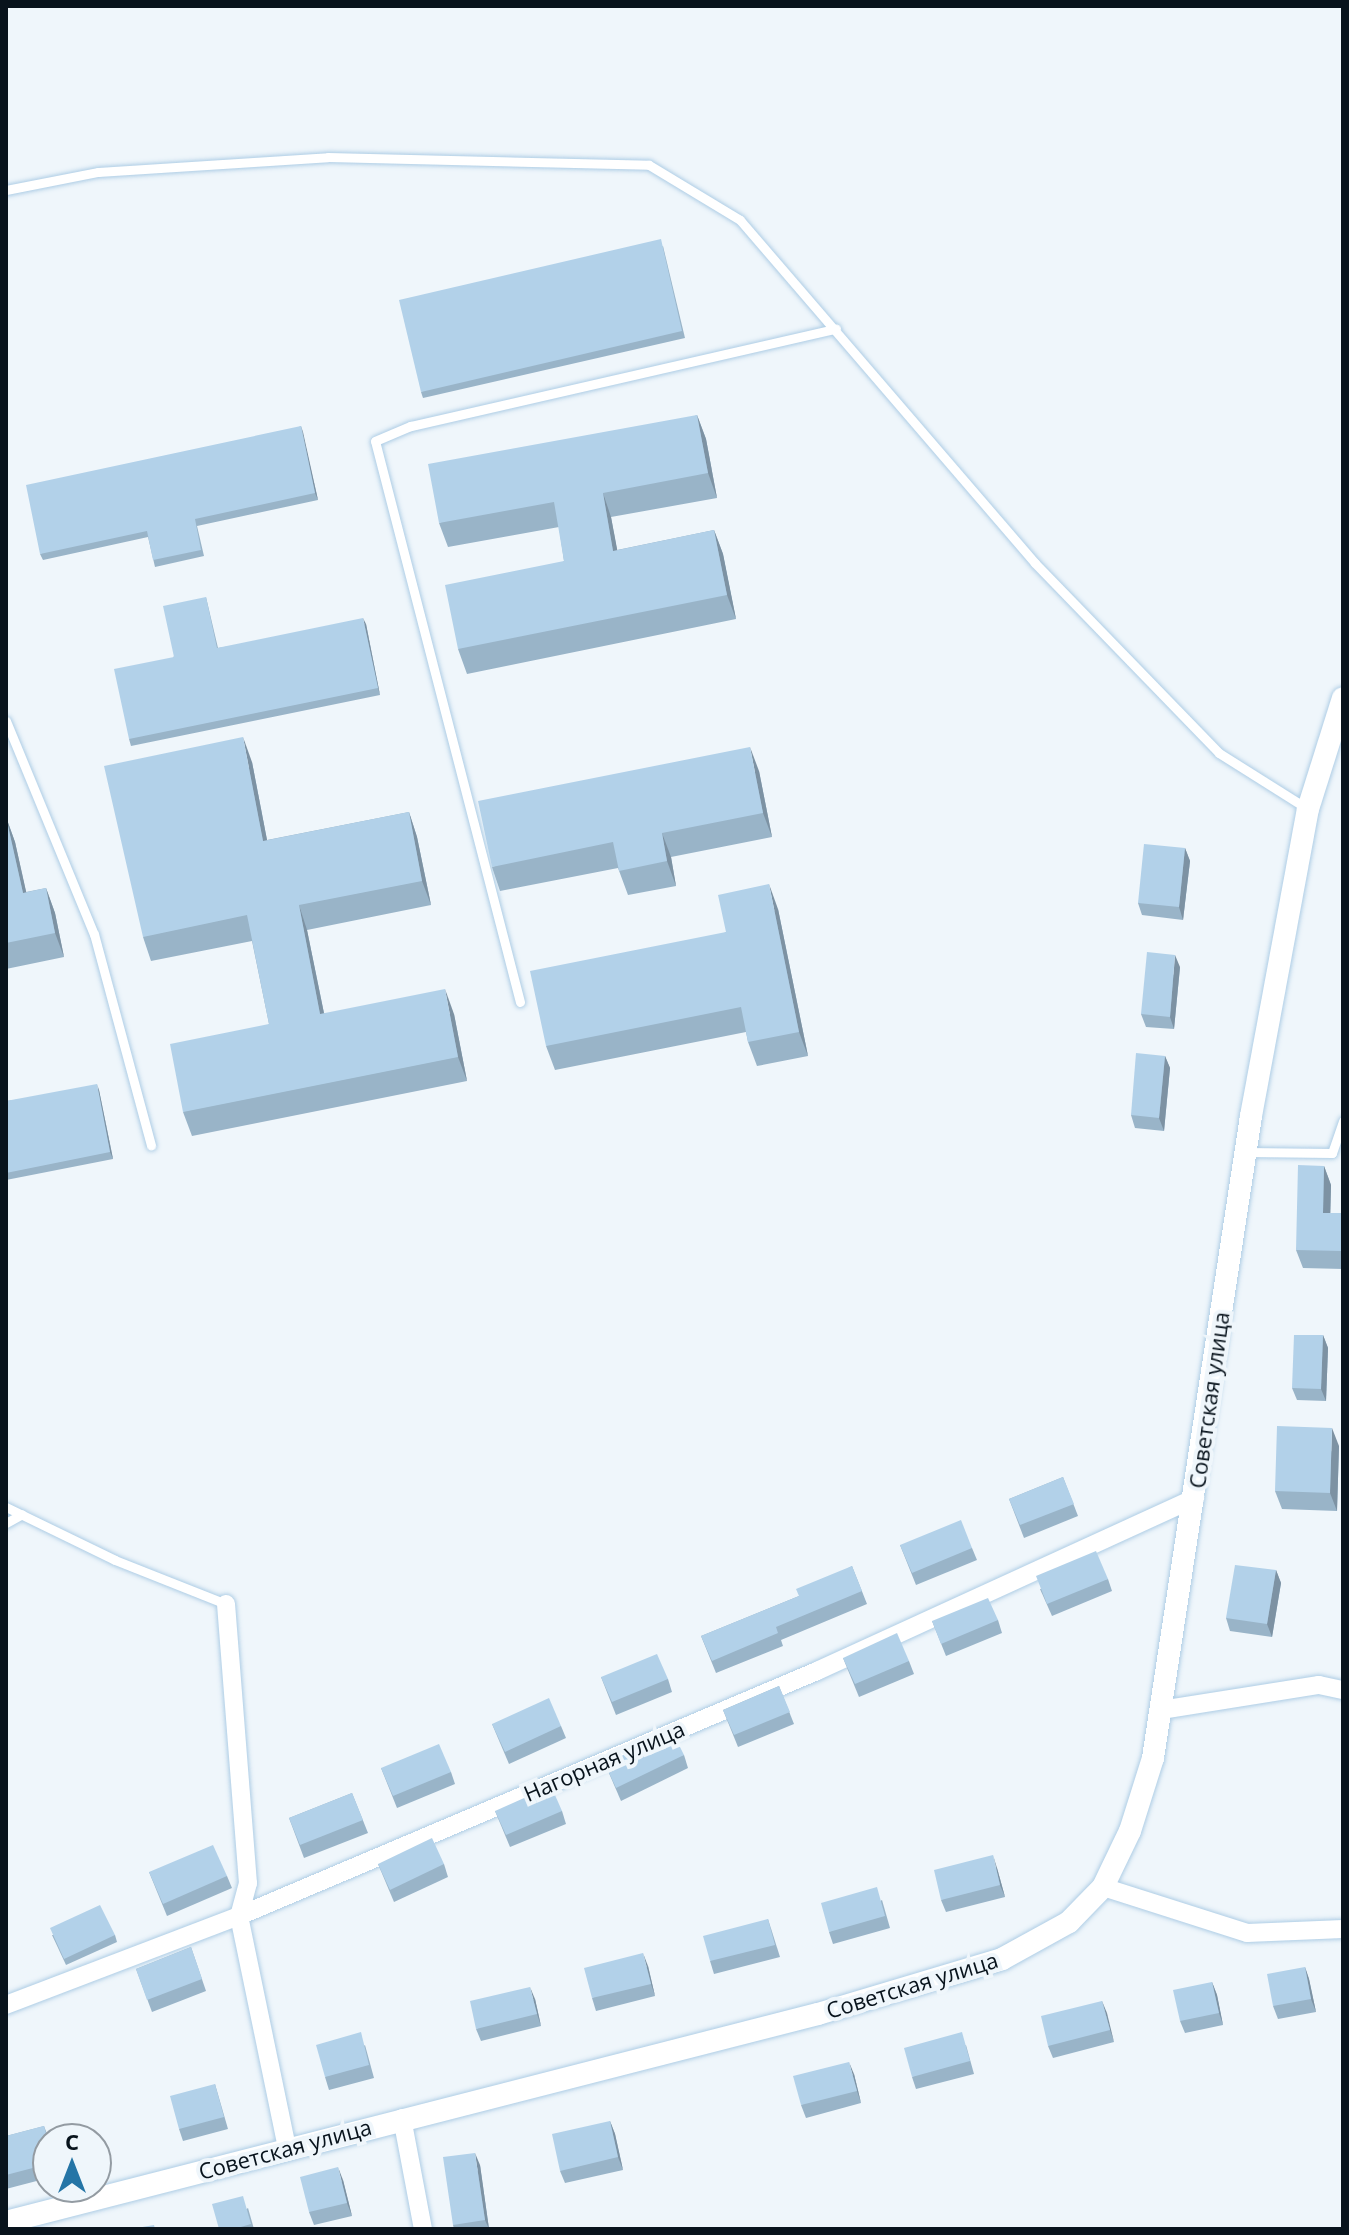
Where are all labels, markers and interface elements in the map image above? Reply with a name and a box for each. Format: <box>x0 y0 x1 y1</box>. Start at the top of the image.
street label: Советская улица <box>1184 1310 1234 1490</box>
street label: Нагорная улица <box>520 1715 688 1807</box>
street label: Советская улица <box>823 1946 1001 2024</box>
street label: Советская улица <box>196 2113 374 2185</box>
north arrow <box>32 2123 112 2203</box>
text: С <box>65 2126 79 2156</box>

